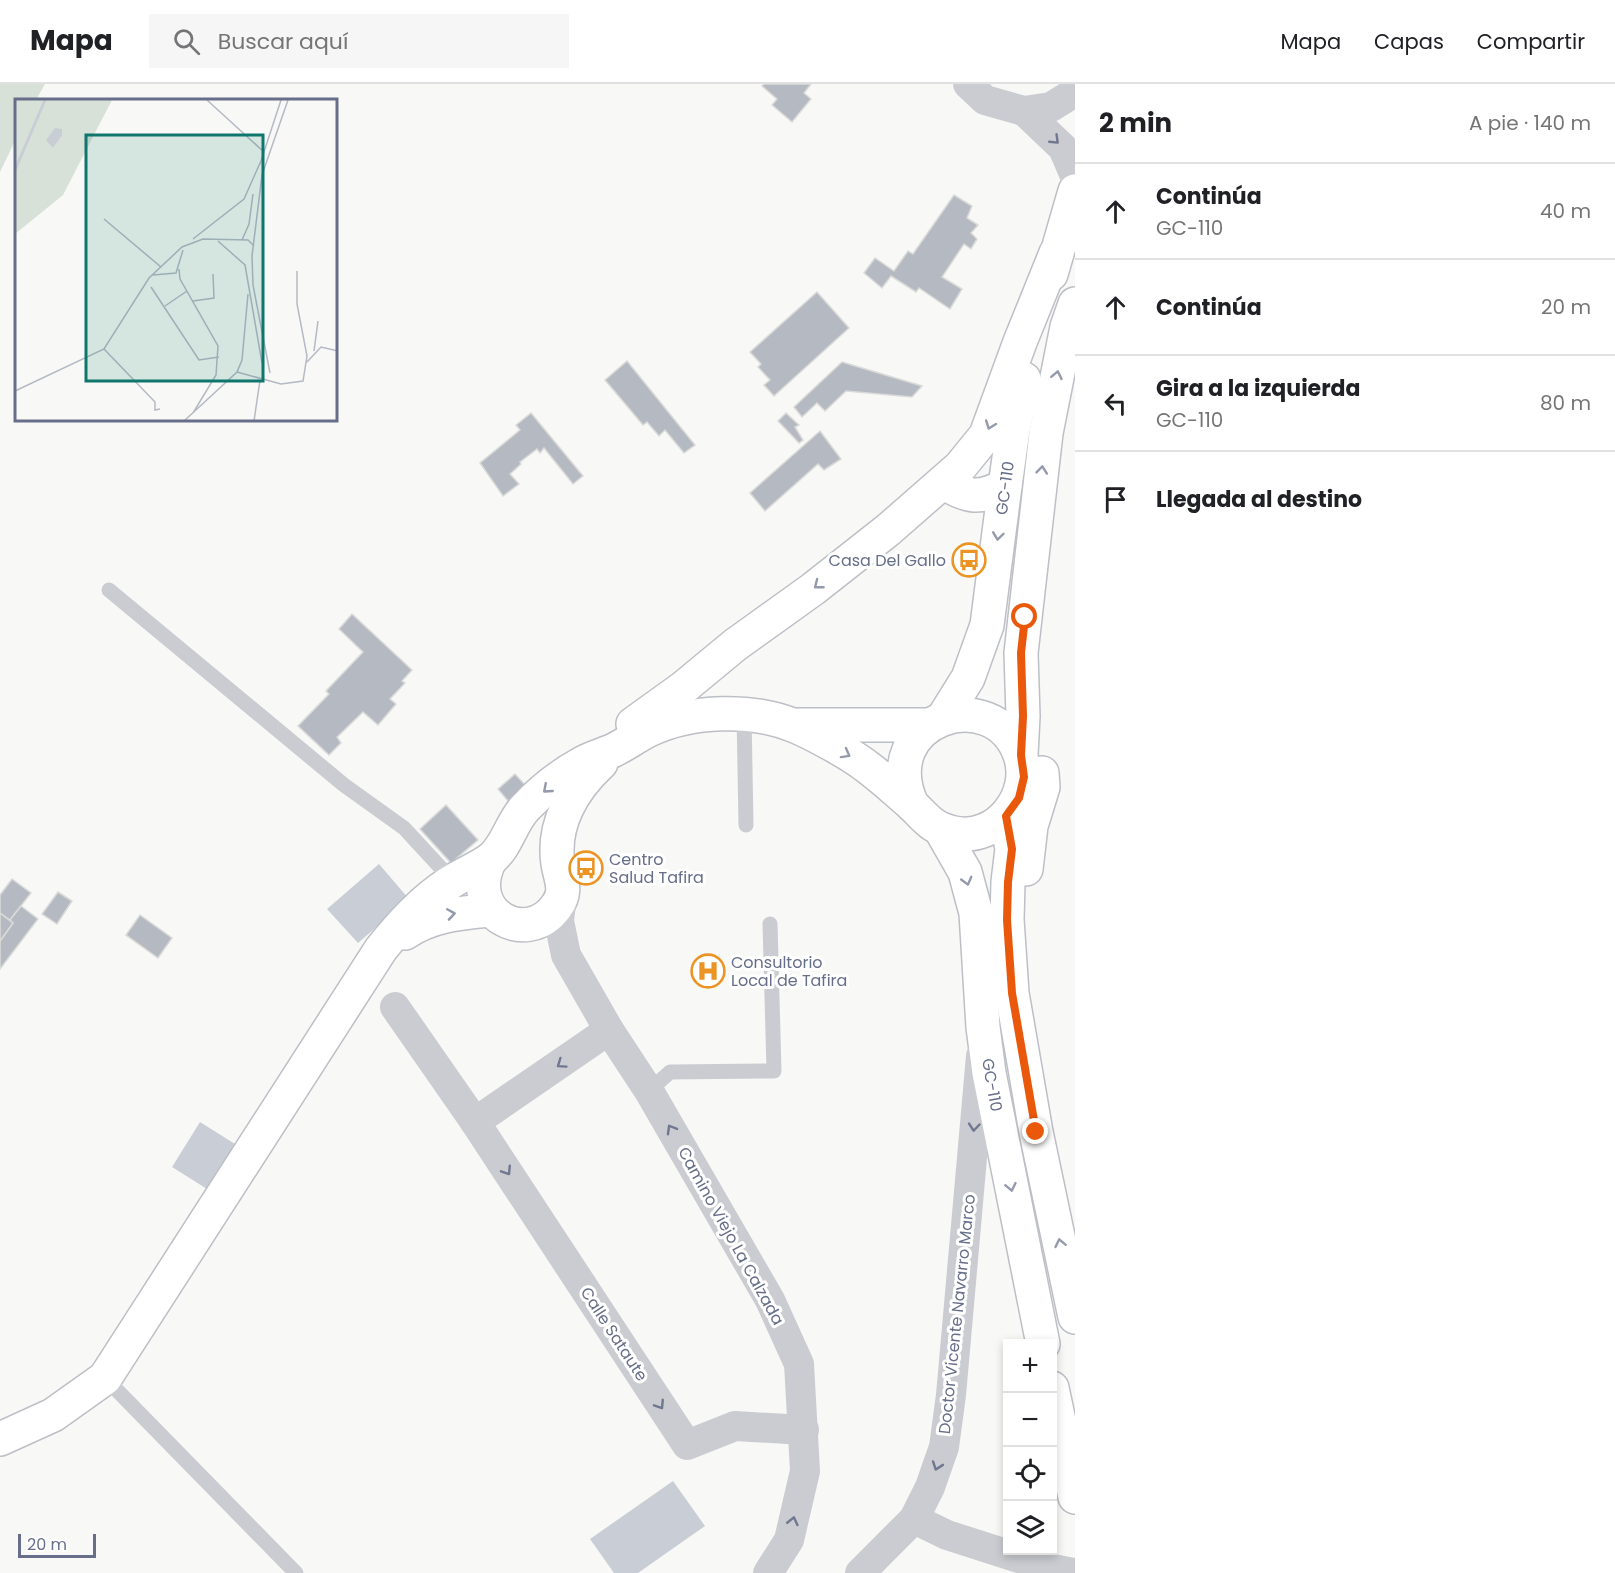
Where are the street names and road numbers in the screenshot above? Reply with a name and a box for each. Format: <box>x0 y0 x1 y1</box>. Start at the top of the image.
street label: GC-110 <box>990 460 1020 516</box>
street label: GC-110 <box>976 1056 1008 1114</box>
street label: Camino Viejo La Calzada <box>672 1143 790 1329</box>
street label: Doctor Vicente Navarro Marco <box>933 1193 981 1435</box>
street label: Calle Sataute <box>575 1282 653 1386</box>

